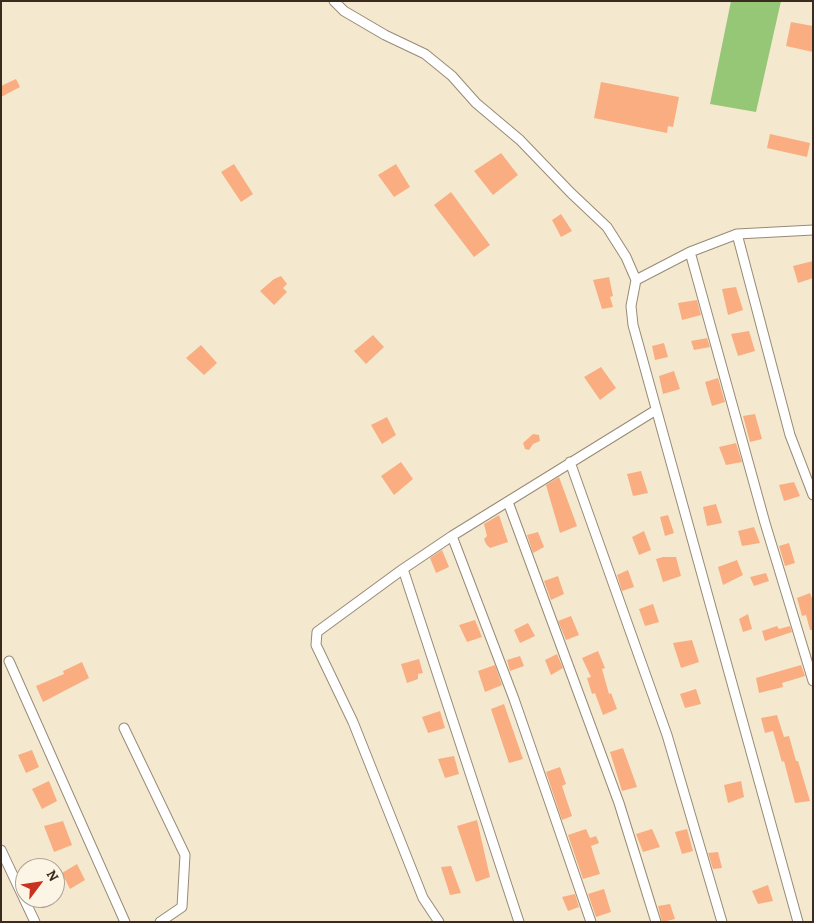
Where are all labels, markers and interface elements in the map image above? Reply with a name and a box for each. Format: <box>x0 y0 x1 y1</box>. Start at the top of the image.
north arrow <box>15 858 65 908</box>
text: N <box>42 866 63 885</box>

